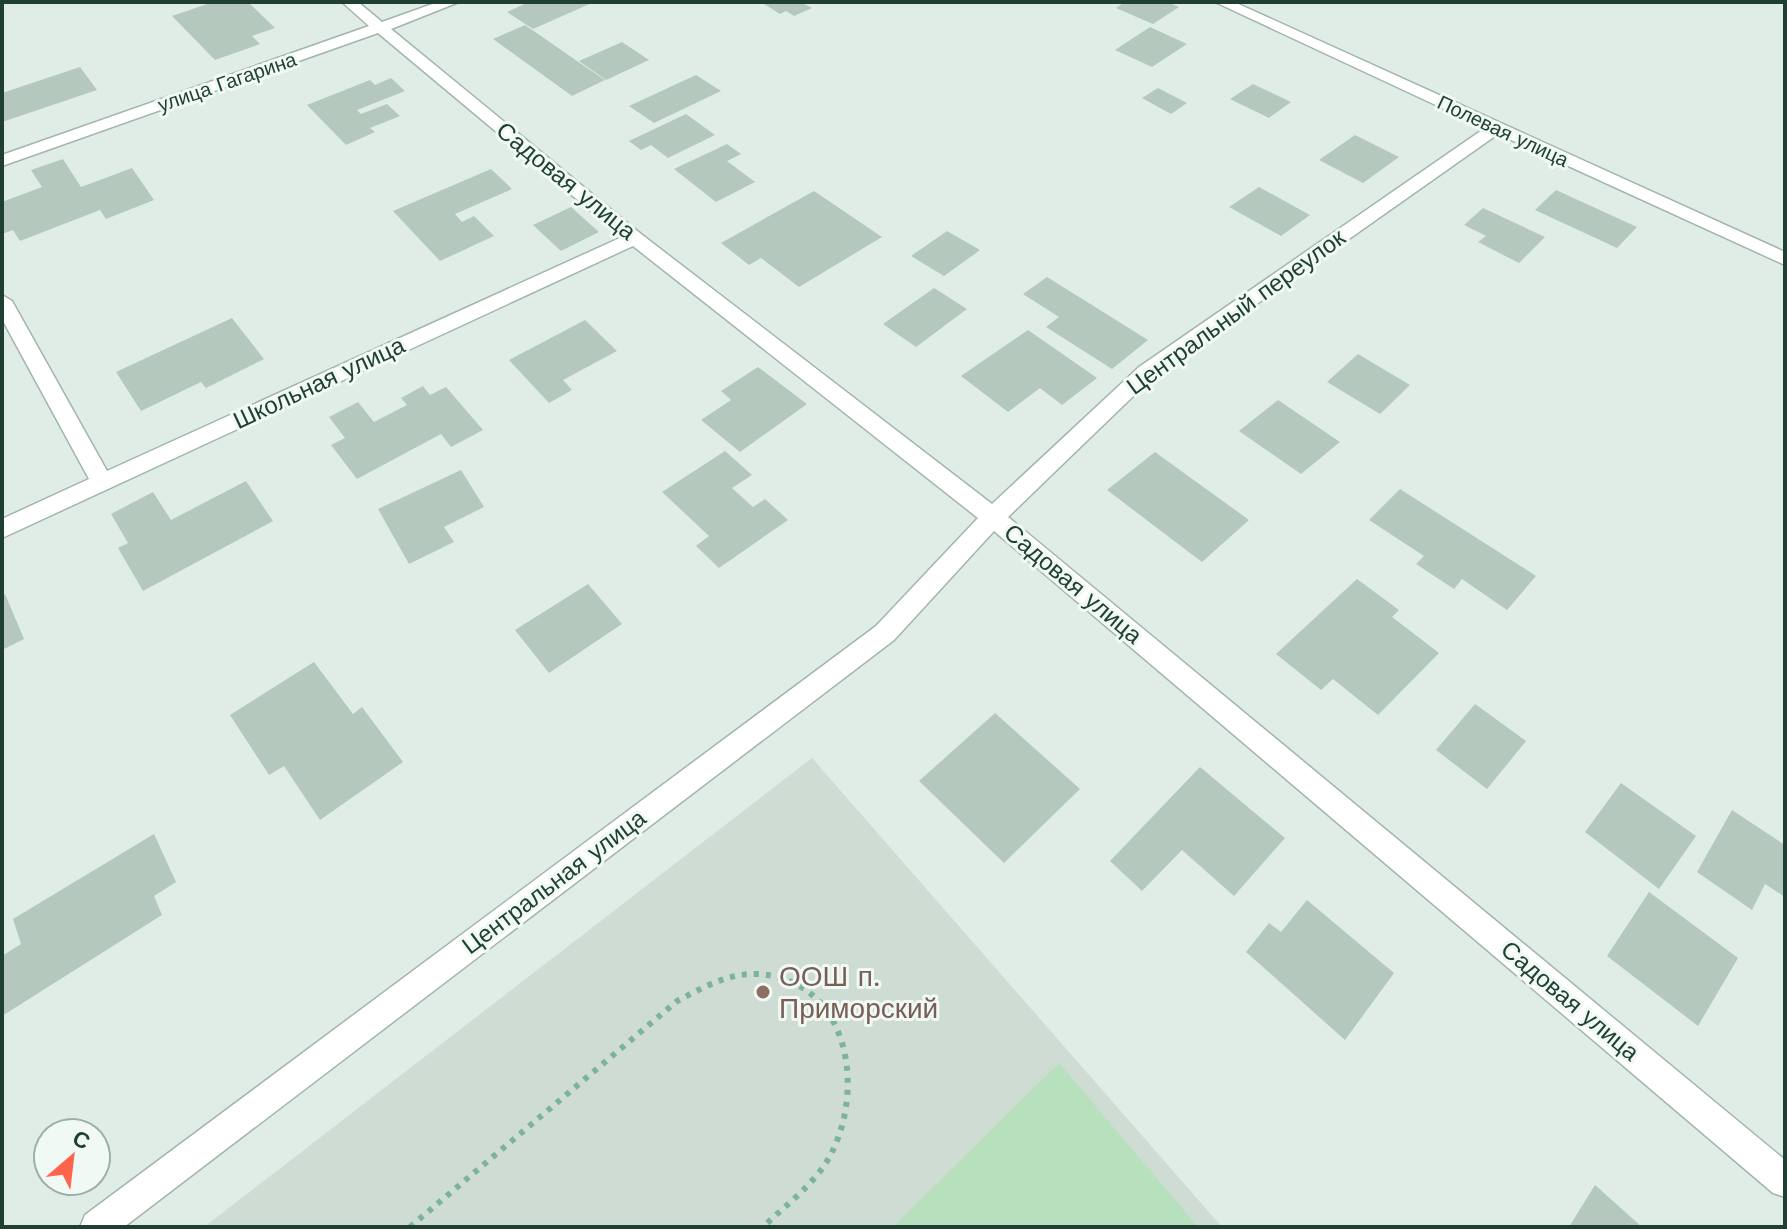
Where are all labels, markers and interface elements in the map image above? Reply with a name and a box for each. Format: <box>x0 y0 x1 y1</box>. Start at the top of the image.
street label: улица Гагарина <box>155 47 300 117</box>
street label: Полевая улица <box>1434 90 1573 172</box>
street label: Садовая улица <box>491 116 642 246</box>
street label: Центральный переулок <box>1121 223 1351 401</box>
street label: Школьная улица <box>229 331 410 435</box>
street label: Садовая улица <box>998 518 1148 650</box>
street label: Центральная улица <box>457 804 652 960</box>
street label: Садовая улица <box>1495 935 1645 1067</box>
place label: ООШ п. Приморский <box>779 960 938 1025</box>
marker: ООШ п. Приморский <box>754 983 772 1001</box>
north arrow <box>32 1117 112 1197</box>
text: С <box>68 1125 94 1155</box>

